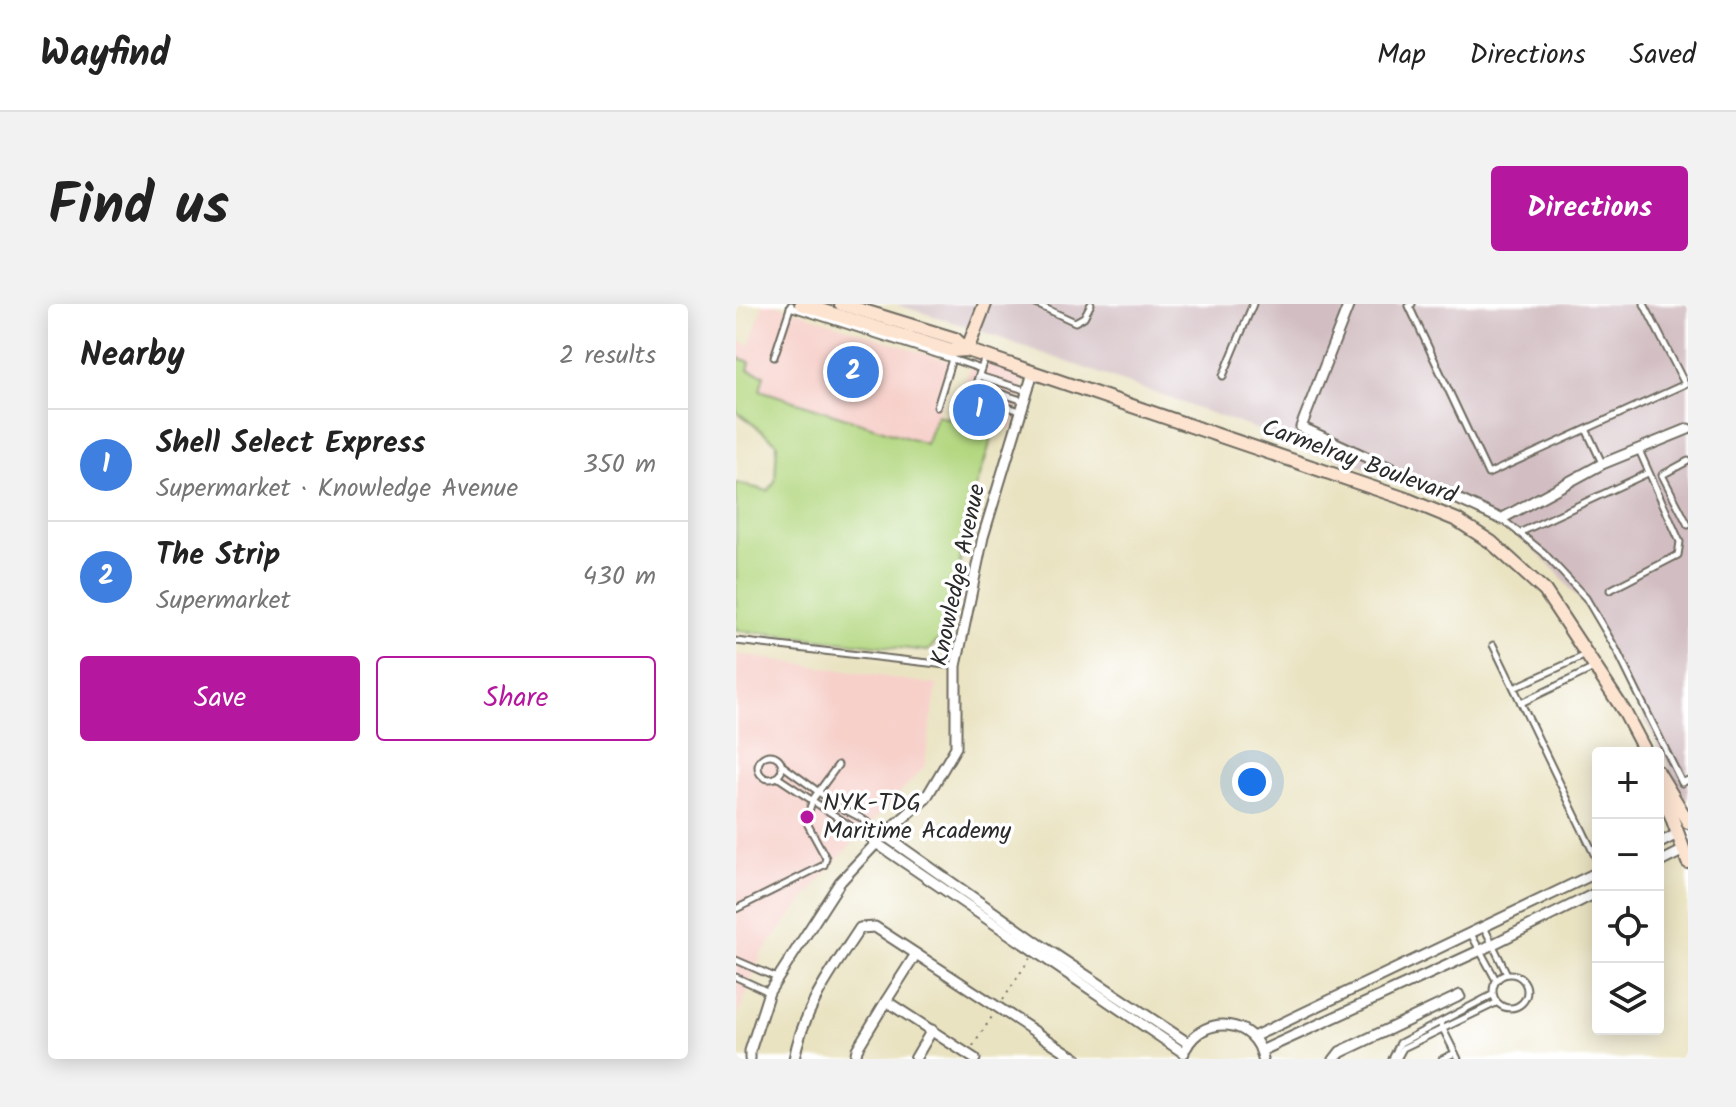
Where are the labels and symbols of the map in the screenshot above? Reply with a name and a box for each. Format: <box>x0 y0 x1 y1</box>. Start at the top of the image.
pin: 2 <box>827 342 879 402</box>
pin: 1 <box>953 380 1005 440</box>
street label: Carmelray Boulevard <box>1256 409 1463 516</box>
street label: Knowledge Avenue <box>921 480 997 670</box>
your location <box>1232 762 1272 802</box>
place label: NYK-TDG Maritime Academy <box>823 784 1012 851</box>
marker: NYK-TDG Maritime Academy <box>798 808 816 826</box>

